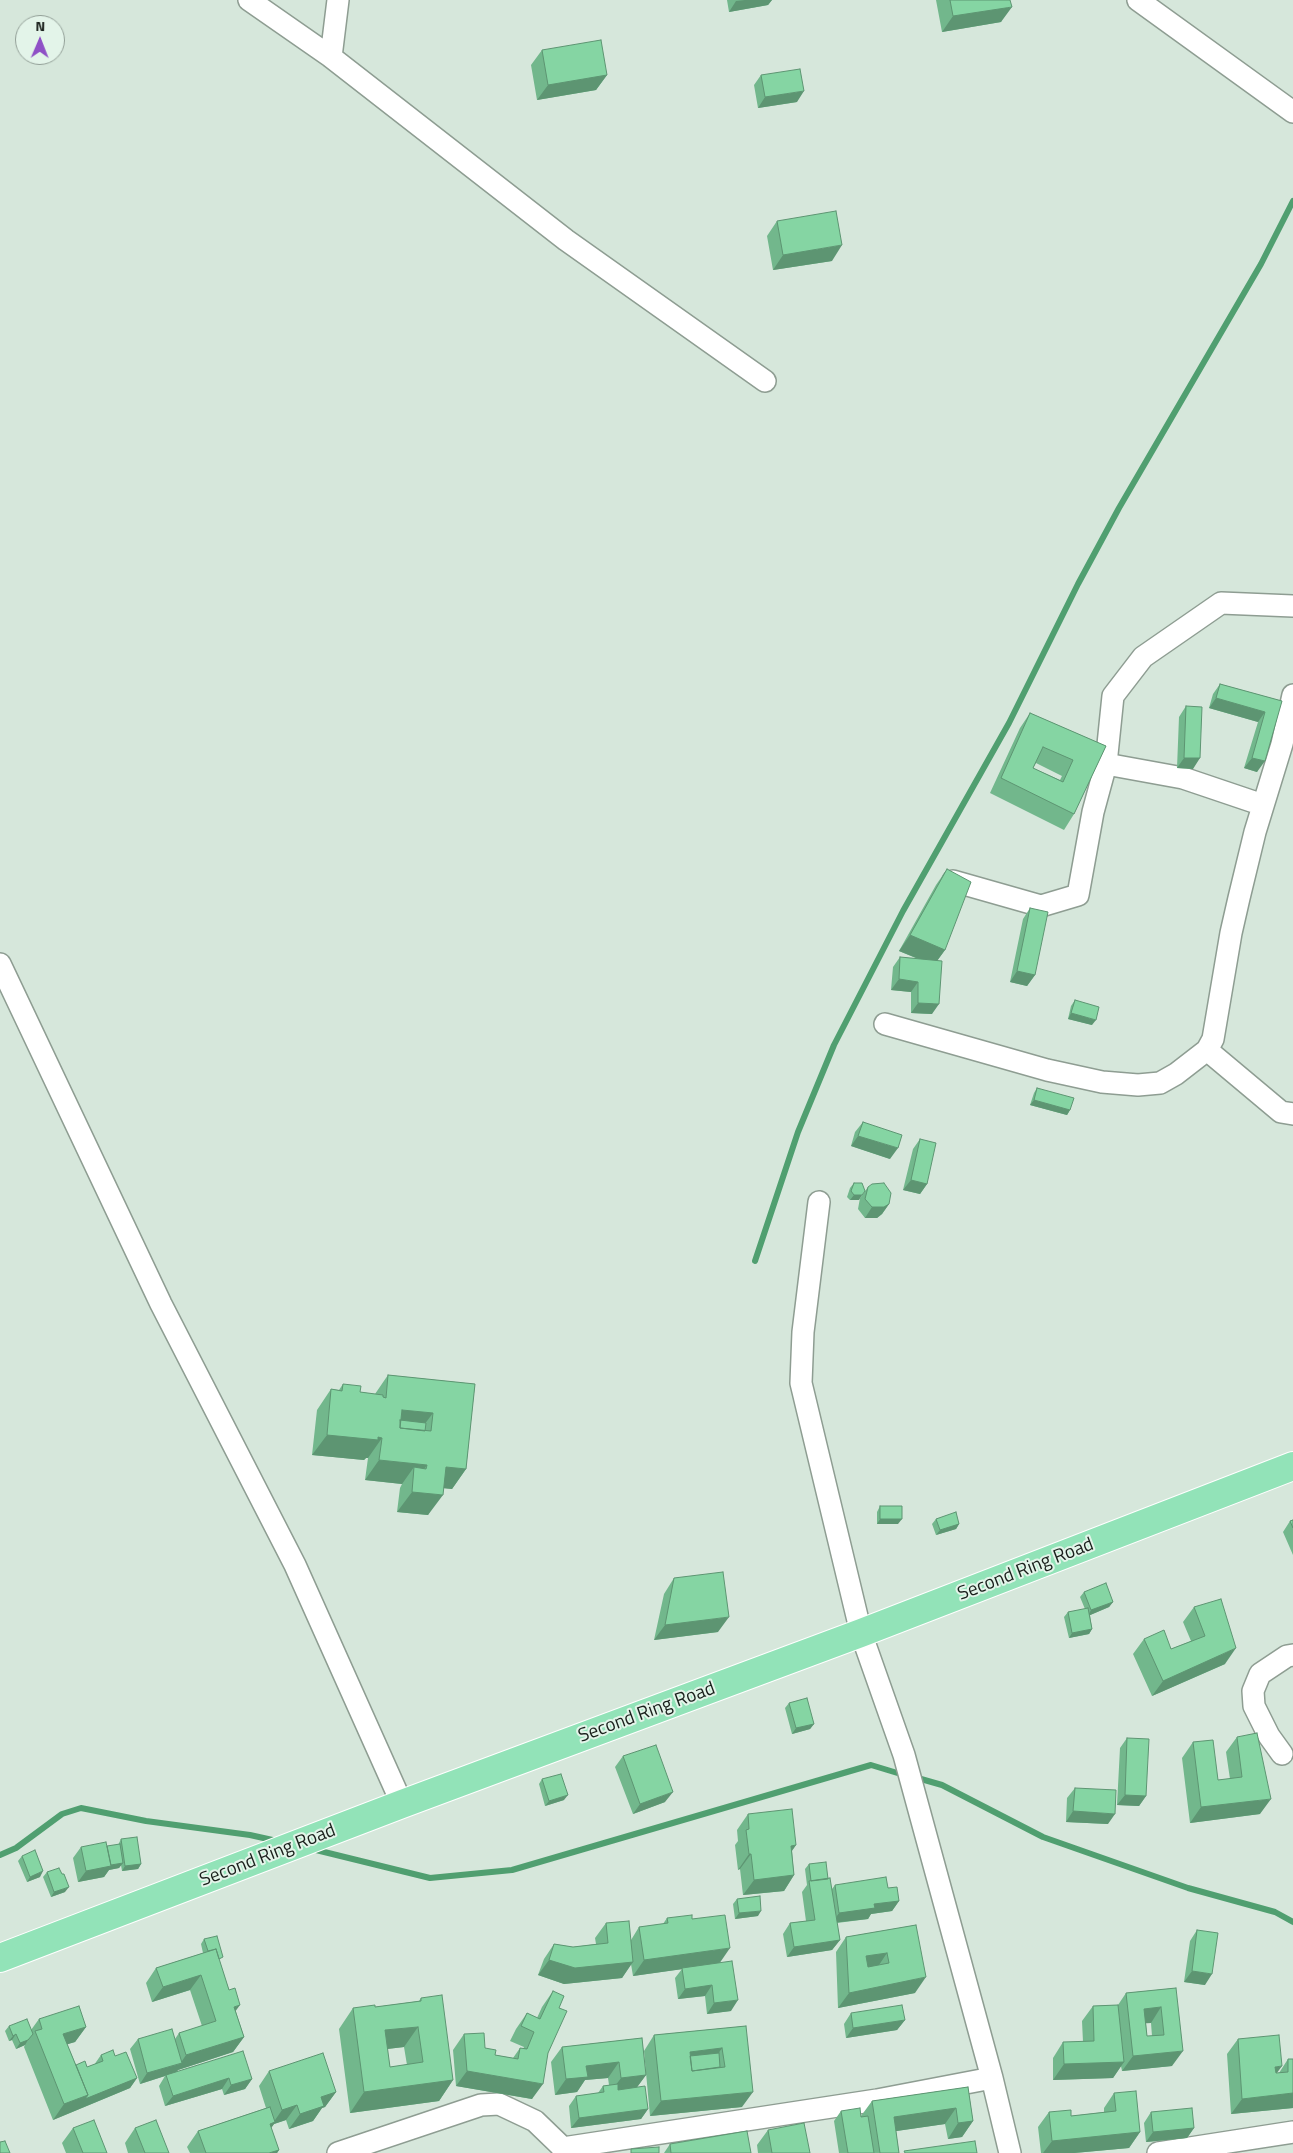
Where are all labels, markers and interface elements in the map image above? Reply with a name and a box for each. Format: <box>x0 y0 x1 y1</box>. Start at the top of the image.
north arrow <box>15 15 65 65</box>
text: N <box>35 15 45 36</box>
street label: Second Ring Road <box>955 1534 1097 1606</box>
street label: Second Ring Road <box>576 1678 718 1748</box>
street label: Second Ring Road <box>197 1820 339 1892</box>

